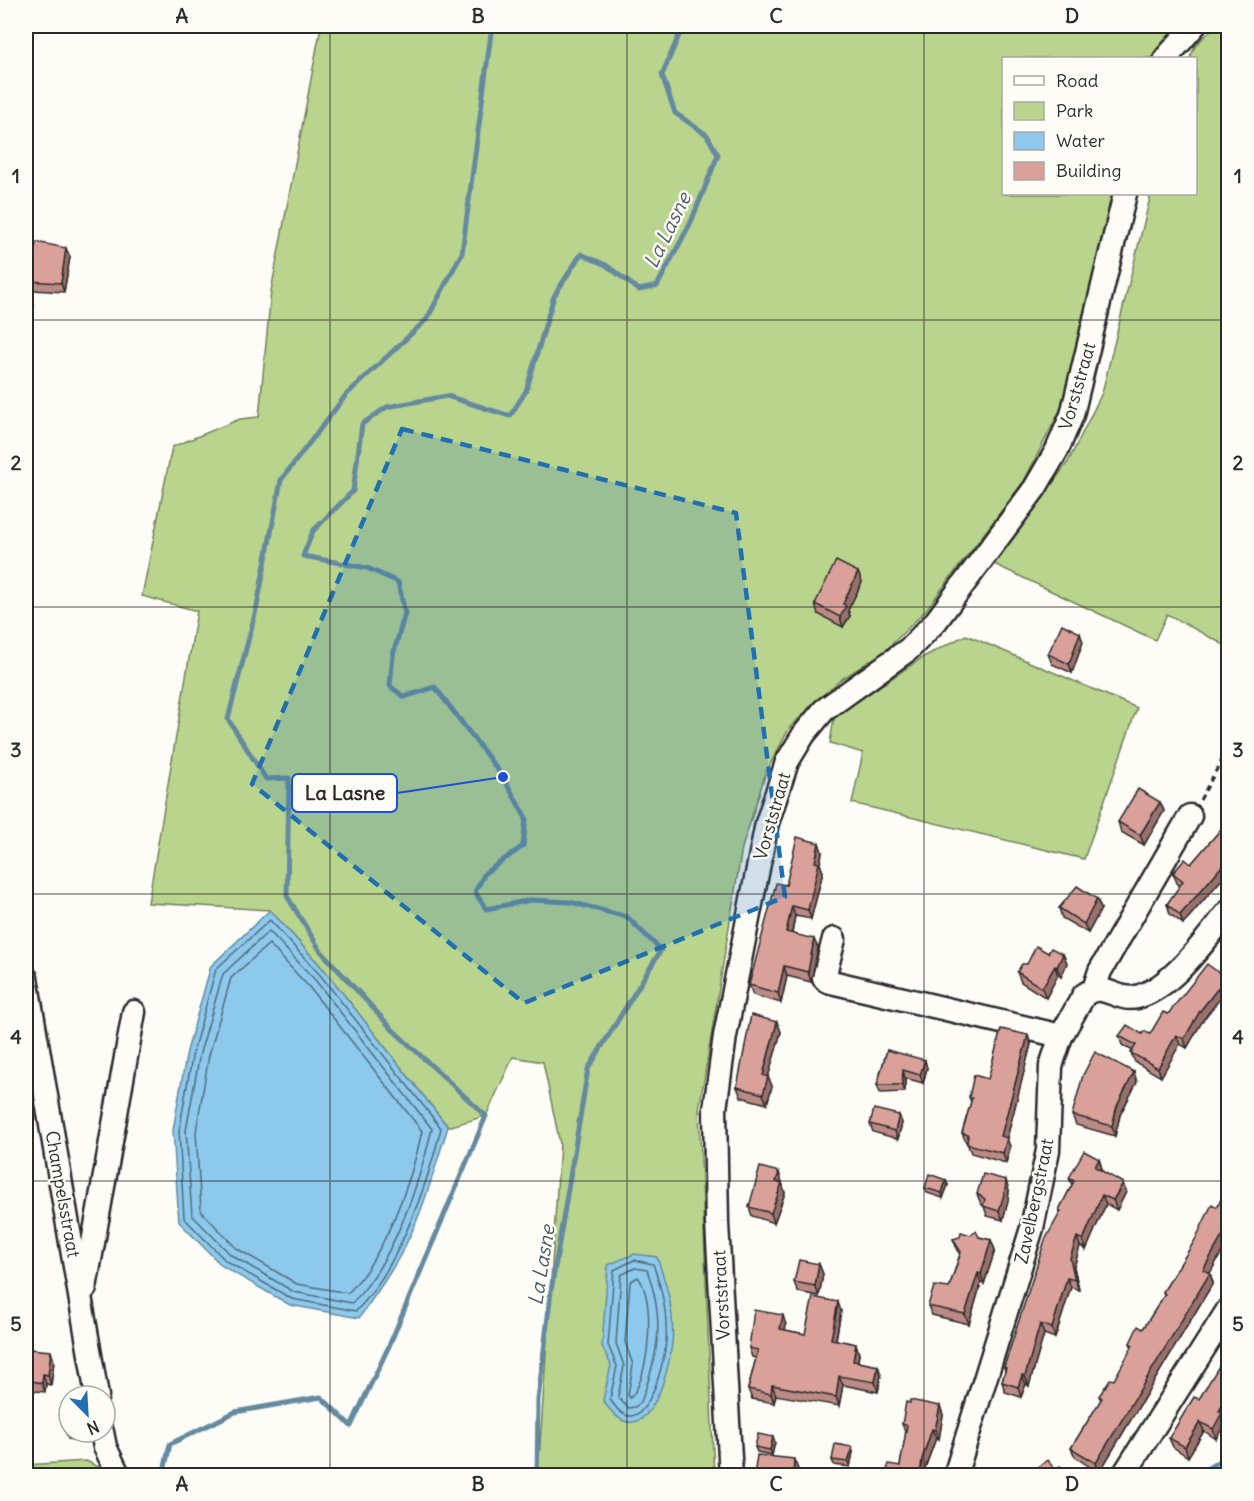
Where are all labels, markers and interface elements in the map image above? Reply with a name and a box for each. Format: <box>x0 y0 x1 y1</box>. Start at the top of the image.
text: A <box>176 3 189 28</box>
text: B <box>471 3 485 28</box>
text: C <box>769 3 783 28</box>
text: D <box>1065 3 1079 28</box>
legend <box>1002 57 1197 195</box>
text: Road <box>1056 69 1099 92</box>
text: Park <box>1056 99 1093 122</box>
text: Water <box>1056 129 1106 152</box>
text: Building <box>1056 159 1121 182</box>
text: 1 <box>12 163 20 188</box>
text: 1 <box>1234 163 1242 188</box>
water label: La Lasne <box>638 187 696 272</box>
street label: Vorststraat <box>1054 339 1100 433</box>
text: 2 <box>11 450 22 475</box>
text: 2 <box>1233 450 1244 475</box>
text: 3 <box>10 737 22 762</box>
text: 3 <box>1232 737 1244 762</box>
street label: Vorststraat <box>749 769 795 863</box>
callout: La Lasne <box>292 774 397 812</box>
text: La Lasne <box>305 780 385 805</box>
text: 4 <box>10 1024 22 1049</box>
text: 4 <box>1232 1024 1244 1049</box>
street label: Champelsstraat <box>41 1129 85 1259</box>
street label: Zavelbergstraat <box>1010 1136 1058 1266</box>
water label: La Lasne <box>522 1222 560 1307</box>
street label: Vorststraat <box>707 1249 735 1341</box>
text: 5 <box>10 1311 22 1336</box>
text: 5 <box>1232 1311 1244 1336</box>
north arrow <box>57 1384 117 1444</box>
text: N <box>84 1416 102 1439</box>
text: A <box>176 1471 189 1496</box>
text: B <box>471 1471 485 1496</box>
text: C <box>769 1471 783 1496</box>
text: D <box>1065 1471 1079 1496</box>

